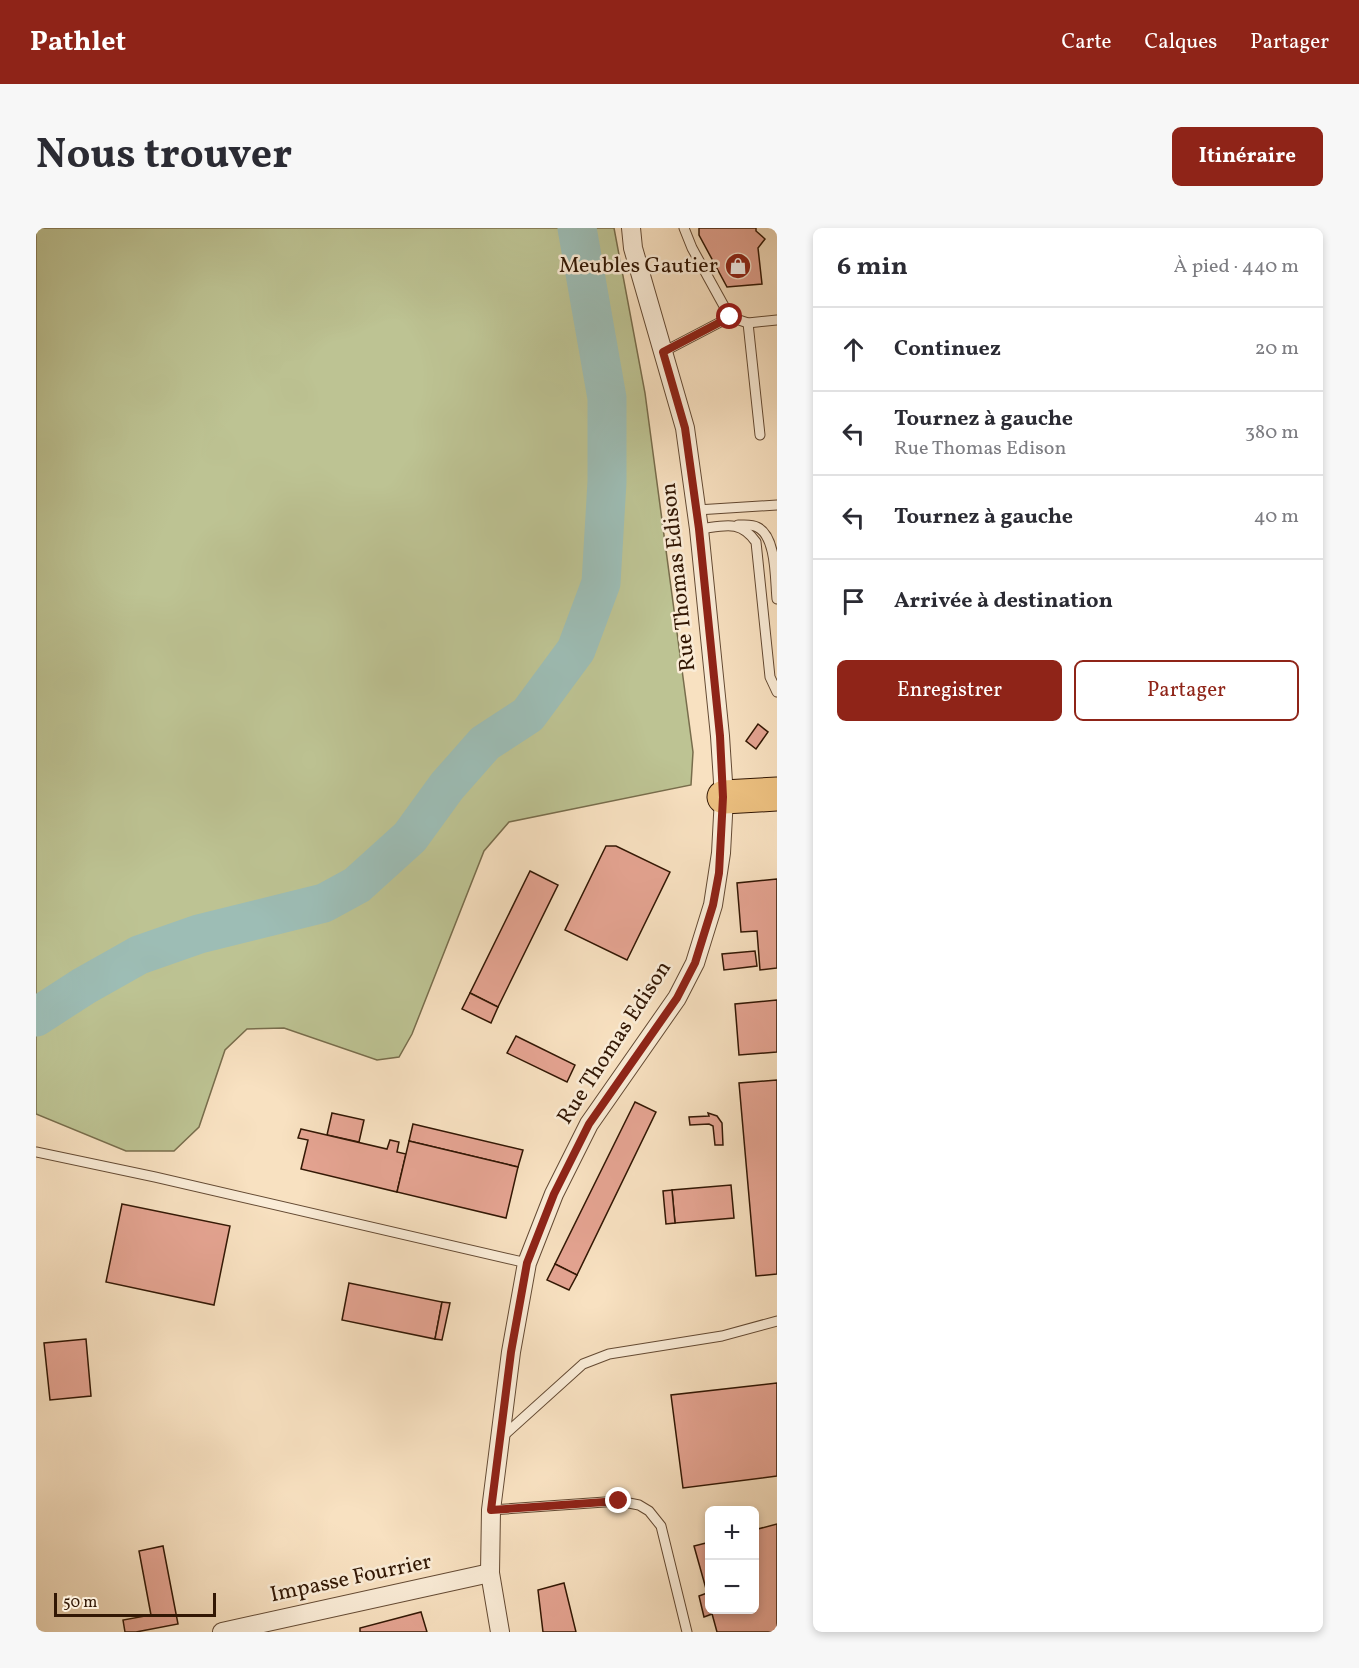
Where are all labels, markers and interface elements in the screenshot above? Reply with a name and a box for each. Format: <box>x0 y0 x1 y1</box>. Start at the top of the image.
text: Pathlet <box>30 23 126 62</box>
text: Carte <box>1061 28 1112 57</box>
text: Calques <box>1145 28 1217 57</box>
text: Partager <box>1250 28 1329 57</box>
text: Nous trouver <box>36 127 292 186</box>
button: Itinéraire <box>1172 127 1323 186</box>
text: 6 min <box>837 249 908 285</box>
place label: Meubles Gautier <box>559 251 718 282</box>
shop icon: Meubles Gautier <box>723 251 753 281</box>
text: À pied · 440 m <box>1174 253 1299 281</box>
route start <box>716 303 742 329</box>
icon: ahead <box>837 333 870 366</box>
text: Continuez <box>894 334 1001 365</box>
text: 20 m <box>1255 335 1299 363</box>
text: Tournez à gauche <box>894 404 1073 435</box>
icon: left <box>837 417 870 450</box>
text: 380 m <box>1245 419 1299 447</box>
text: Rue Thomas Edison <box>894 435 1066 463</box>
street label: Rue Thomas Edison <box>654 481 704 673</box>
icon: left <box>837 501 870 534</box>
text: Tournez à gauche <box>894 502 1073 533</box>
text: 40 m <box>1254 503 1299 531</box>
icon: arrive <box>837 585 870 618</box>
text: Arrivée à destination <box>894 586 1113 617</box>
button: Enregistrer <box>837 660 1062 721</box>
button: Partager <box>1074 660 1299 721</box>
street label: Rue Thomas Edison <box>550 955 680 1131</box>
route end <box>605 1487 631 1513</box>
map controls <box>705 1506 759 1614</box>
button: + <box>705 1506 759 1560</box>
street label: Impasse Fourrier <box>267 1547 435 1611</box>
button: − <box>705 1560 759 1614</box>
scale bar <box>54 1590 216 1618</box>
text: 50 m <box>63 1592 97 1614</box>

